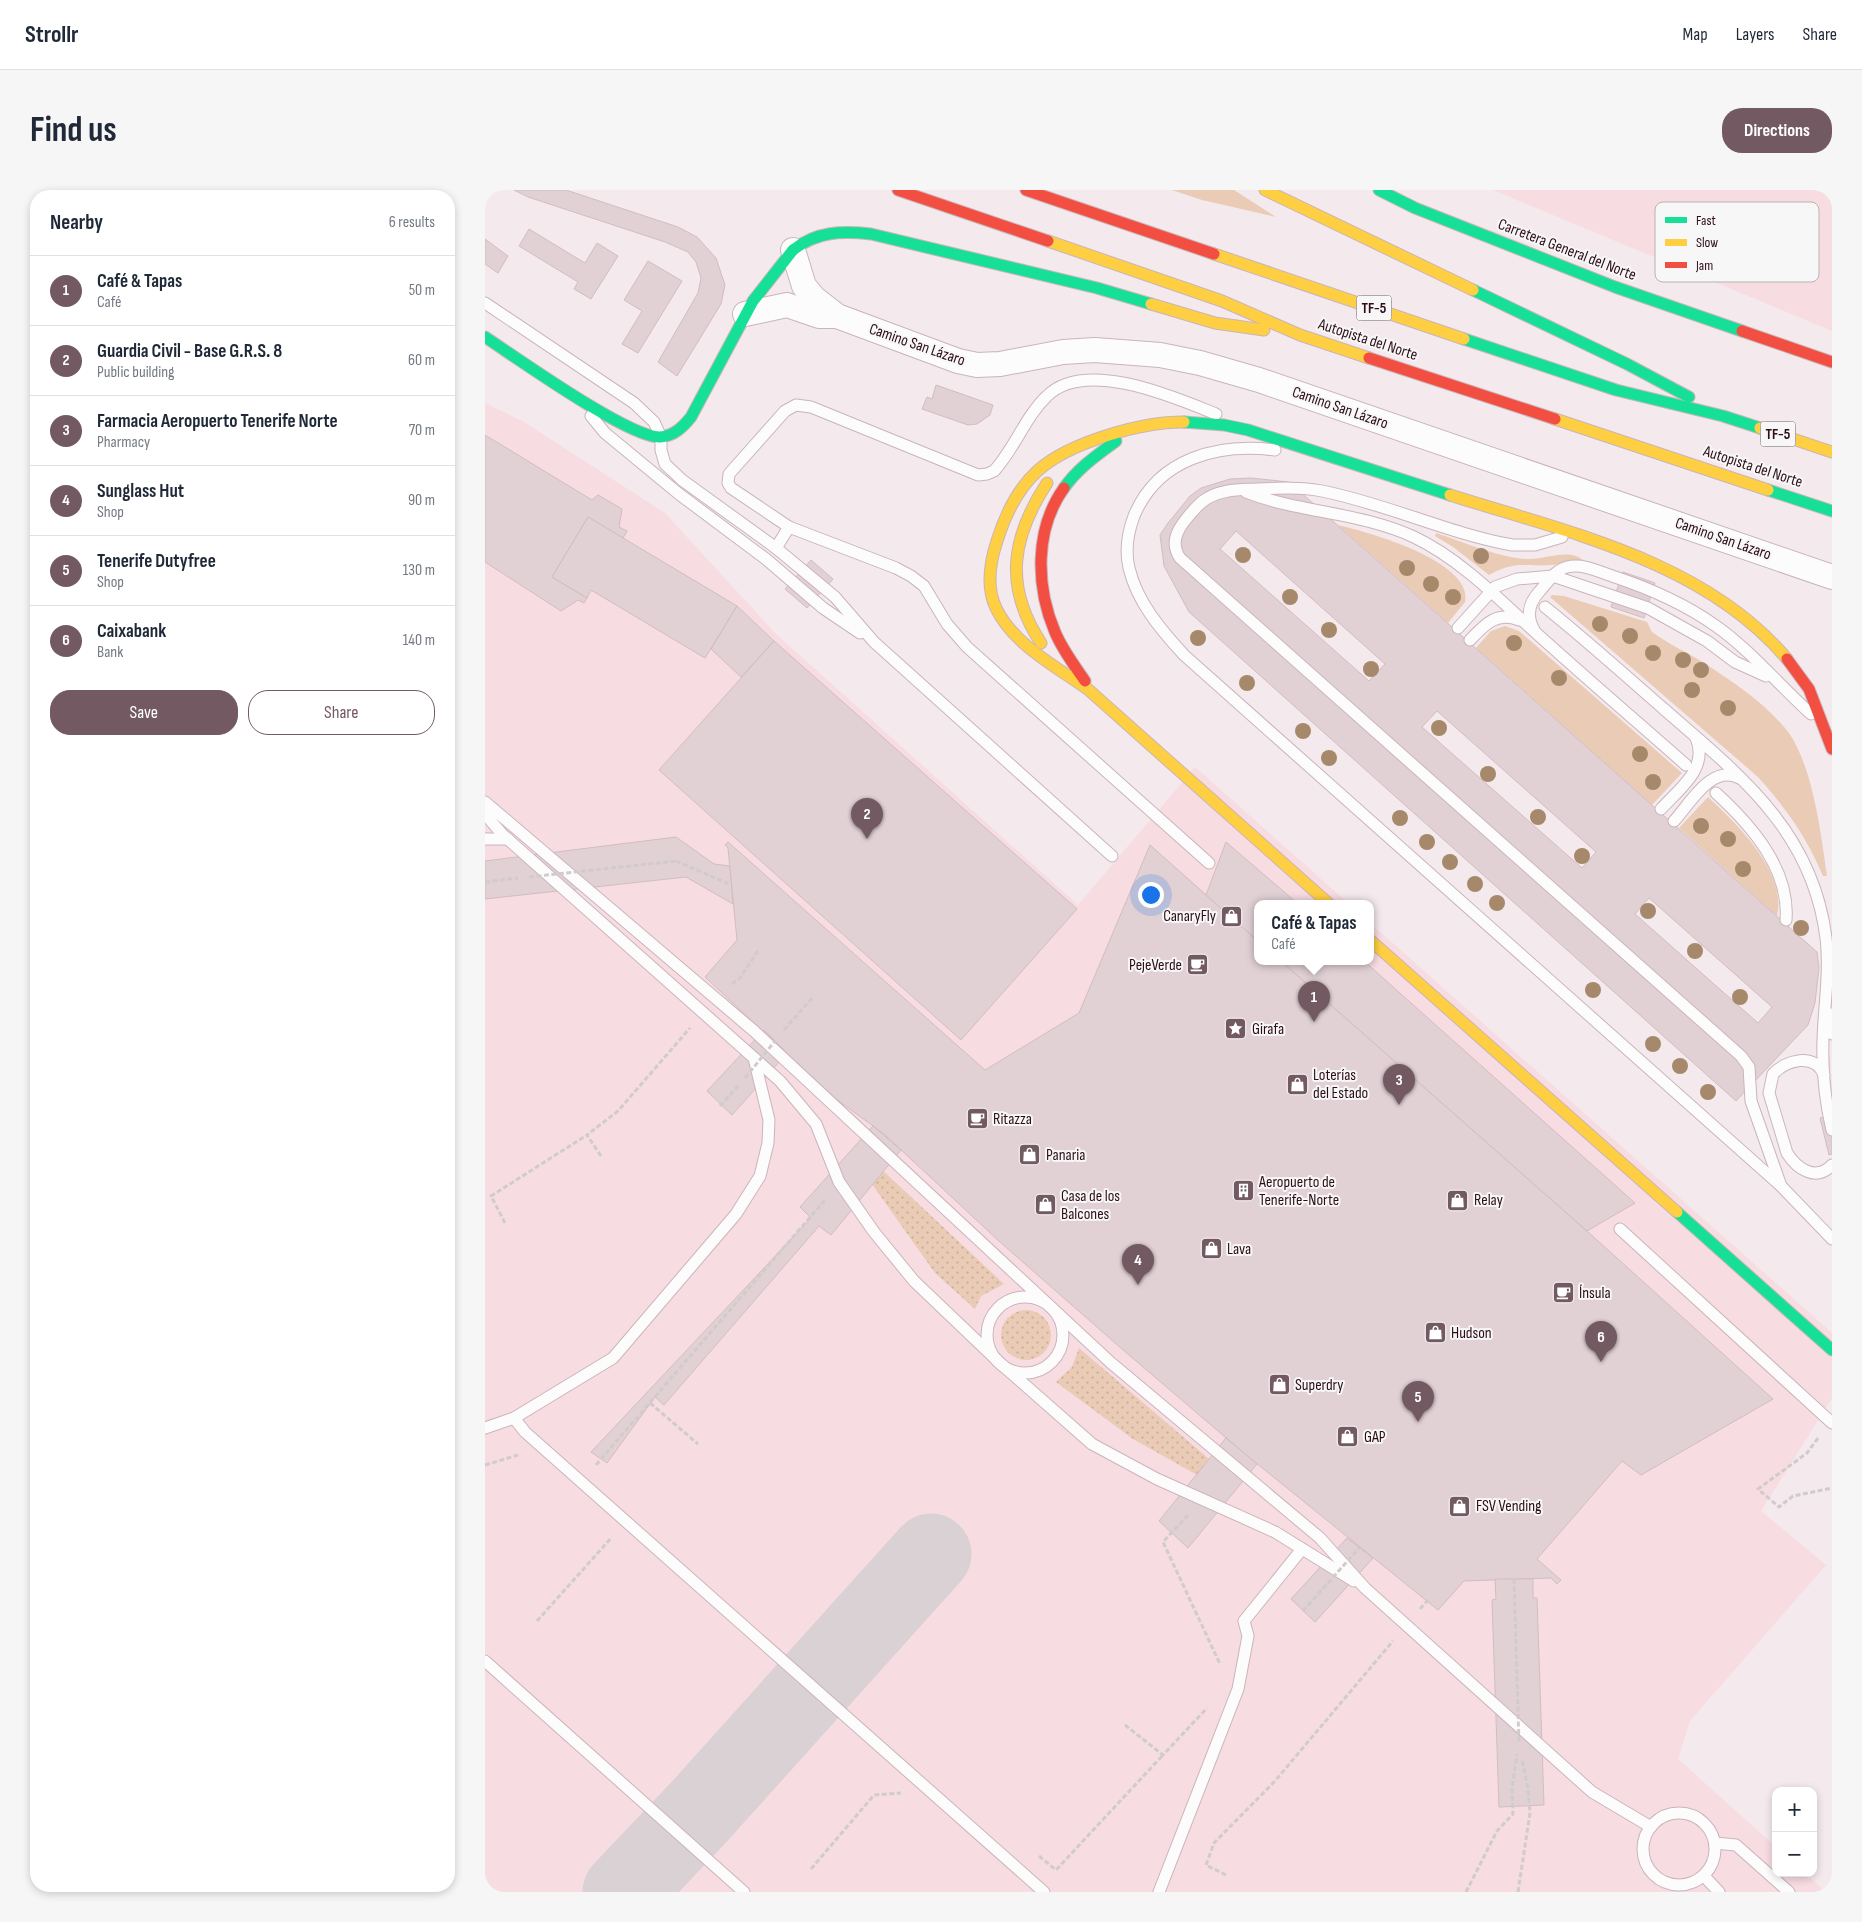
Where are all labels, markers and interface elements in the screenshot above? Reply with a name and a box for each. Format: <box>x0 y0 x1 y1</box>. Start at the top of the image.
text: Strollr <box>25 20 79 49</box>
text: Map <box>1683 24 1708 45</box>
text: Layers <box>1736 24 1775 45</box>
text: Share <box>1803 24 1837 45</box>
button: Directions <box>1722 108 1832 153</box>
text: Find us <box>30 109 117 152</box>
legend <box>1655 202 1819 282</box>
text: Nearby <box>50 210 103 235</box>
text: Fast <box>1696 212 1716 229</box>
text: 6 results <box>389 213 435 232</box>
street label: Carretera General del Norte <box>1495 215 1639 285</box>
text: Slow <box>1696 234 1718 251</box>
text: Jam <box>1695 257 1713 274</box>
text: Café & Tapas <box>97 270 182 293</box>
text: 1 <box>63 281 69 300</box>
text: 50 m <box>409 281 435 300</box>
text: Café <box>97 293 121 312</box>
road number: TF-5 <box>1357 296 1391 320</box>
street label: Autopista del Norte <box>1315 315 1420 365</box>
street label: Camino San Lázaro <box>866 320 968 370</box>
text: Guardia Civil - Base G.R.S. 8 <box>97 340 282 363</box>
text: 2 <box>62 351 70 370</box>
text: 60 m <box>408 351 435 370</box>
text: Public building <box>97 363 174 382</box>
street label: Camino San Lázaro <box>1289 383 1391 433</box>
text: Farmacia Aeropuerto Tenerife Norte <box>97 410 338 433</box>
text: 3 <box>62 421 70 440</box>
text: 70 m <box>409 421 435 440</box>
road number: TF-5 <box>1761 422 1795 446</box>
text: Pharmacy <box>97 433 150 452</box>
street label: Autopista del Norte <box>1700 442 1805 492</box>
text: Sunglass Hut <box>97 480 184 503</box>
text: 4 <box>62 491 70 510</box>
text: 90 m <box>408 491 435 510</box>
text: Shop <box>97 503 124 522</box>
street label: Camino San Lázaro <box>1672 514 1774 564</box>
text: Tenerife Dutyfree <box>97 550 216 573</box>
text: 5 <box>62 561 70 580</box>
text: 130 m <box>403 561 435 580</box>
text: Shop <box>97 573 124 592</box>
text: Caixabank <box>97 620 166 643</box>
text: 6 <box>62 631 70 650</box>
text: 140 m <box>403 631 435 650</box>
text: Bank <box>97 643 123 662</box>
button: Save <box>50 690 238 735</box>
button: Share <box>248 690 435 735</box>
pin: 2 <box>851 798 883 839</box>
your location <box>1138 882 1164 908</box>
popup <box>1254 900 1374 965</box>
shop icon: CanaryFly <box>1220 904 1244 928</box>
place label: CanaryFly <box>1163 907 1216 926</box>
text: Café & Tapas <box>1271 912 1357 935</box>
text: Café <box>1271 935 1296 954</box>
cafe icon: PejeVerde <box>1186 953 1210 977</box>
place label: PejeVerde <box>1129 956 1182 975</box>
pin: 1 <box>1298 981 1330 1022</box>
place icon: Girafa <box>1224 1017 1248 1041</box>
place label: Girafa <box>1252 1020 1284 1039</box>
pin: 3 <box>1383 1064 1415 1105</box>
place label: Loterías del Estado <box>1313 1066 1368 1103</box>
shop icon: Loterías del Estado <box>1285 1072 1309 1096</box>
cafe icon: Ritazza <box>965 1107 989 1131</box>
place label: Ritazza <box>993 1110 1032 1129</box>
shop icon: Panaria <box>1018 1143 1042 1167</box>
place label: Panaria <box>1046 1146 1085 1165</box>
place label: Aeropuerto de Tenerife-Norte <box>1258 1173 1339 1210</box>
building icon: Aeropuerto de Tenerife-Norte <box>1231 1179 1255 1203</box>
place label: Casa de los Balcones <box>1061 1187 1120 1224</box>
shop icon: Relay <box>1446 1188 1470 1212</box>
place label: Relay <box>1474 1191 1503 1210</box>
shop icon: Casa de los Balcones <box>1033 1193 1057 1217</box>
shop icon: Lava <box>1199 1237 1223 1261</box>
place label: Lava <box>1227 1240 1251 1259</box>
pin: 4 <box>1122 1244 1154 1285</box>
cafe icon: Ínsula <box>1551 1281 1575 1305</box>
place label: Ínsula <box>1579 1284 1611 1303</box>
shop icon: Hudson <box>1423 1321 1447 1345</box>
pin: 6 <box>1585 1321 1617 1362</box>
place label: Hudson <box>1451 1324 1492 1343</box>
shop icon: Superdry <box>1267 1373 1291 1397</box>
place label: Superdry <box>1295 1376 1344 1395</box>
pin: 5 <box>1402 1381 1434 1422</box>
shop icon: GAP <box>1336 1425 1360 1449</box>
place label: GAP <box>1364 1428 1386 1447</box>
shop icon: FSV Vending <box>1448 1494 1472 1518</box>
place label: FSV Vending <box>1476 1497 1541 1516</box>
map controls <box>1772 1787 1817 1877</box>
button: + <box>1772 1787 1817 1832</box>
button: − <box>1772 1832 1817 1877</box>

